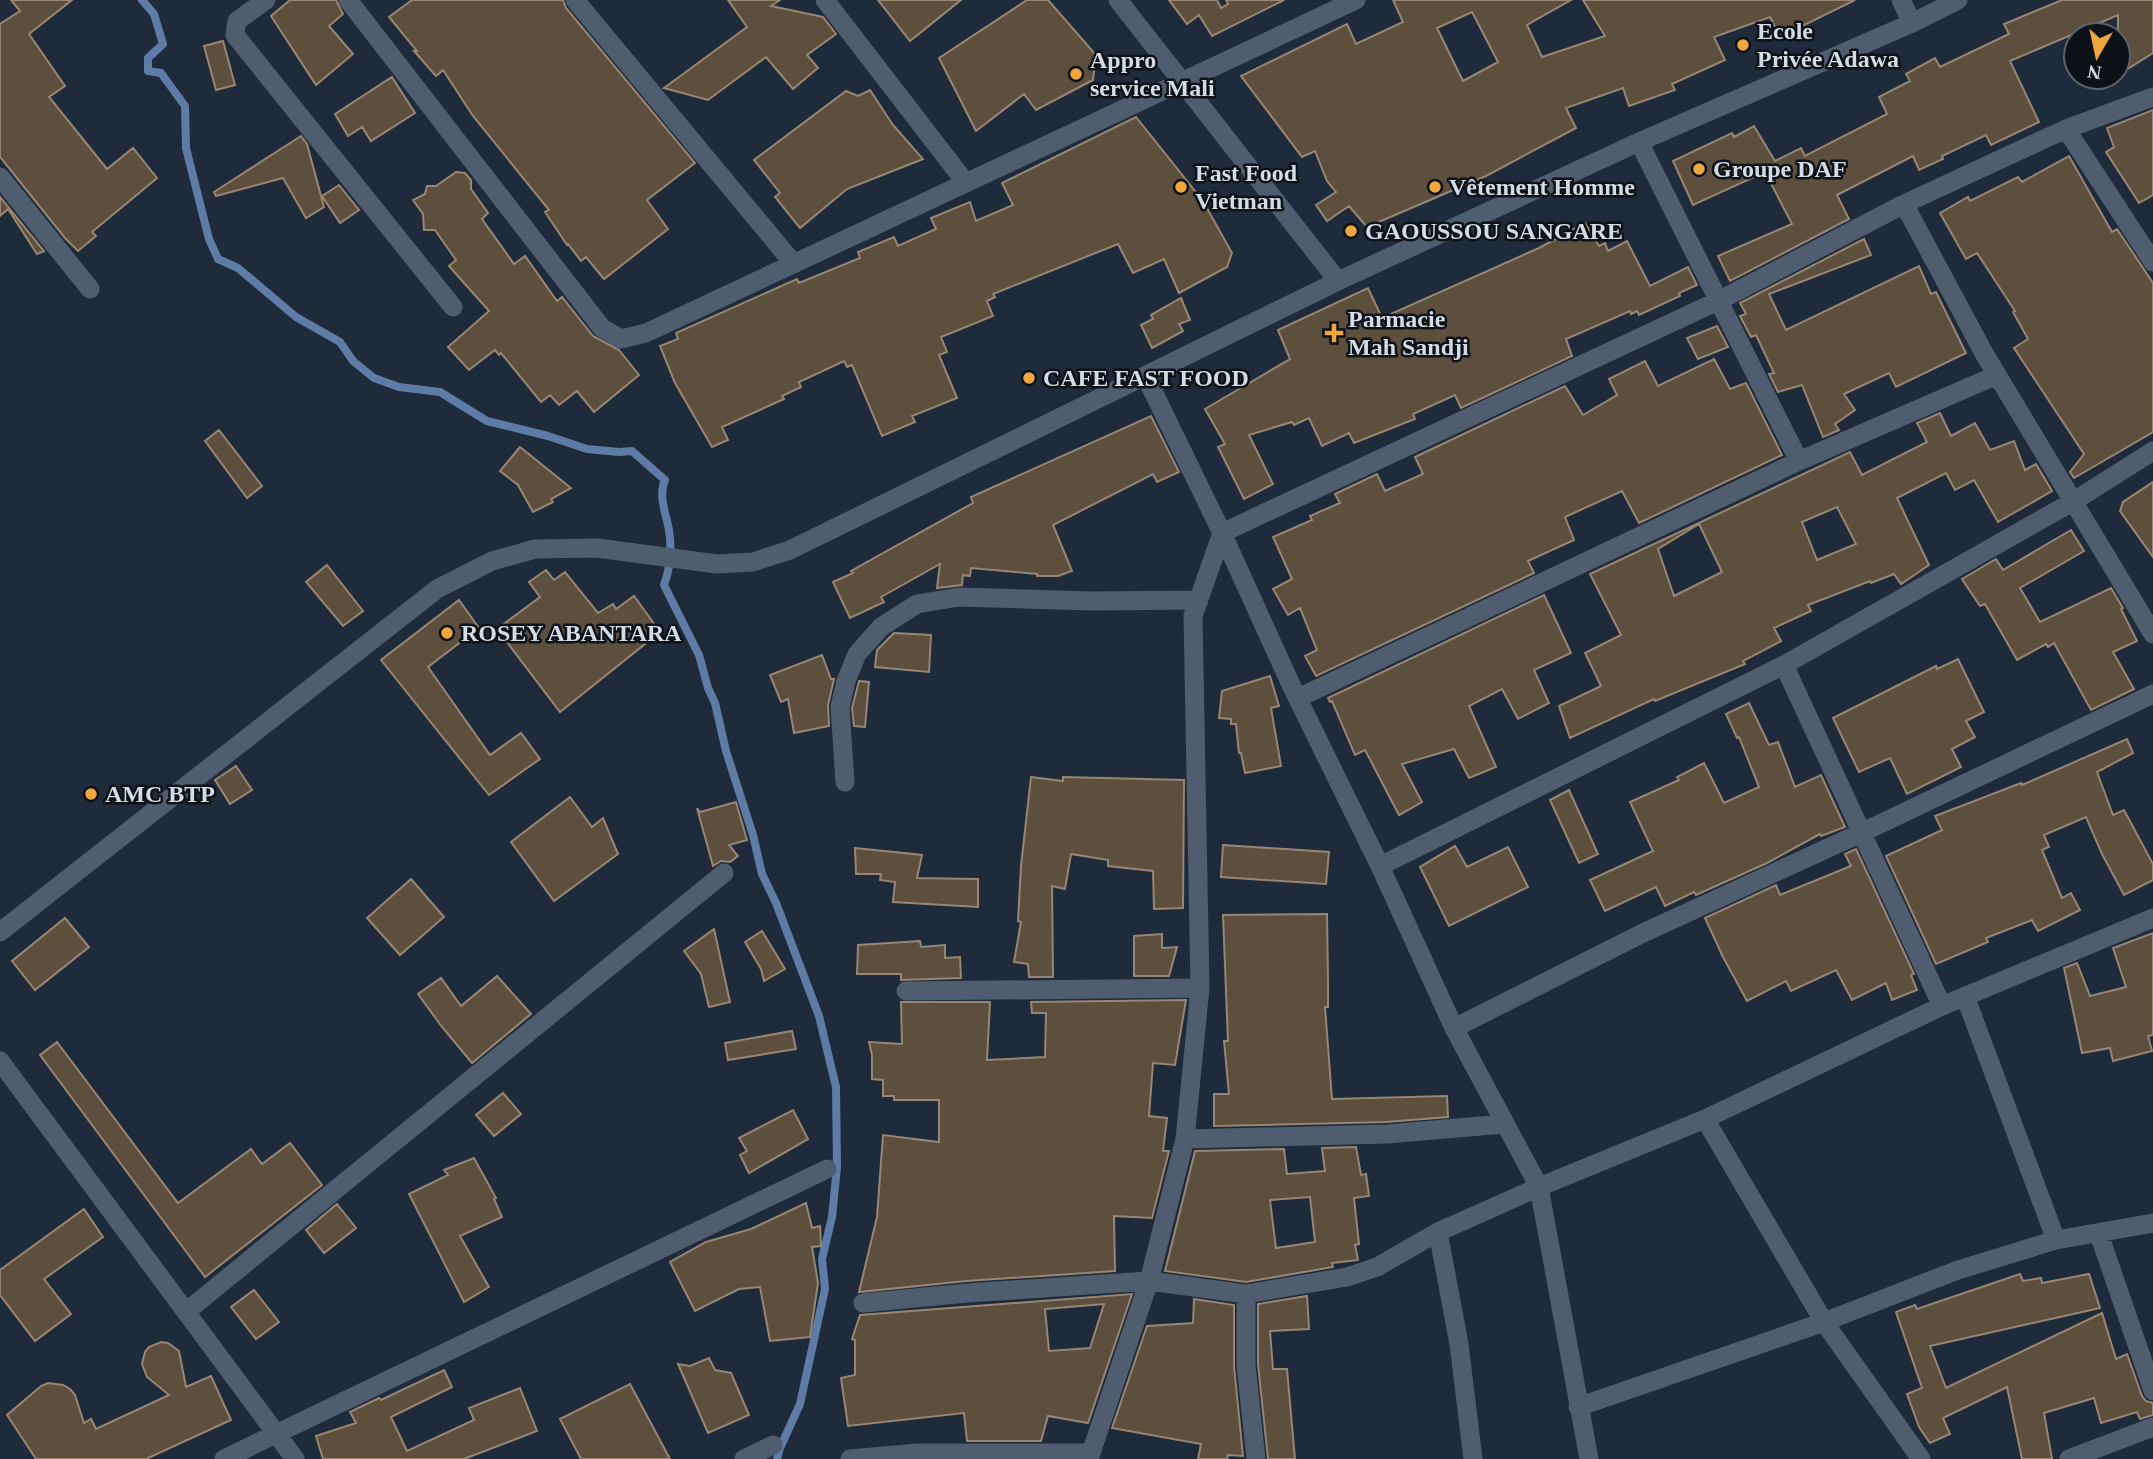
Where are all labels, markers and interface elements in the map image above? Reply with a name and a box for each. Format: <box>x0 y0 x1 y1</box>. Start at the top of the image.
place label: Ecole Privée Adawa <box>1757 18 1899 72</box>
north arrow <box>2062 21 2132 91</box>
marker: Ecole Privée Adawa <box>1735 37 1751 53</box>
place label: Appro service Mali <box>1090 47 1215 101</box>
text: N <box>2086 61 2103 84</box>
marker: Appro service Mali <box>1068 66 1084 82</box>
place label: Groupe DAF <box>1713 156 1847 182</box>
place label: Fast Food Vietman <box>1195 160 1298 214</box>
marker: Groupe DAF <box>1691 161 1707 177</box>
place label: Vêtement Homme <box>1449 174 1635 200</box>
marker: Fast Food Vietman <box>1173 179 1189 195</box>
marker: Vêtement Homme <box>1427 179 1443 195</box>
place label: GAOUSSOU SANGARE <box>1365 218 1623 244</box>
marker: GAOUSSOU SANGARE <box>1343 223 1359 239</box>
place label: Parmacie Mah Sandji <box>1348 306 1469 360</box>
marker: Parmacie Mah Sandji <box>1326 325 1342 341</box>
place label: CAFE FAST FOOD <box>1043 365 1249 391</box>
marker: CAFE FAST FOOD <box>1021 370 1037 386</box>
place label: ROSEY ABANTARA <box>461 620 682 646</box>
marker: ROSEY ABANTARA <box>439 625 455 641</box>
place label: AMC BTP <box>105 781 215 807</box>
marker: AMC BTP <box>83 786 99 802</box>

